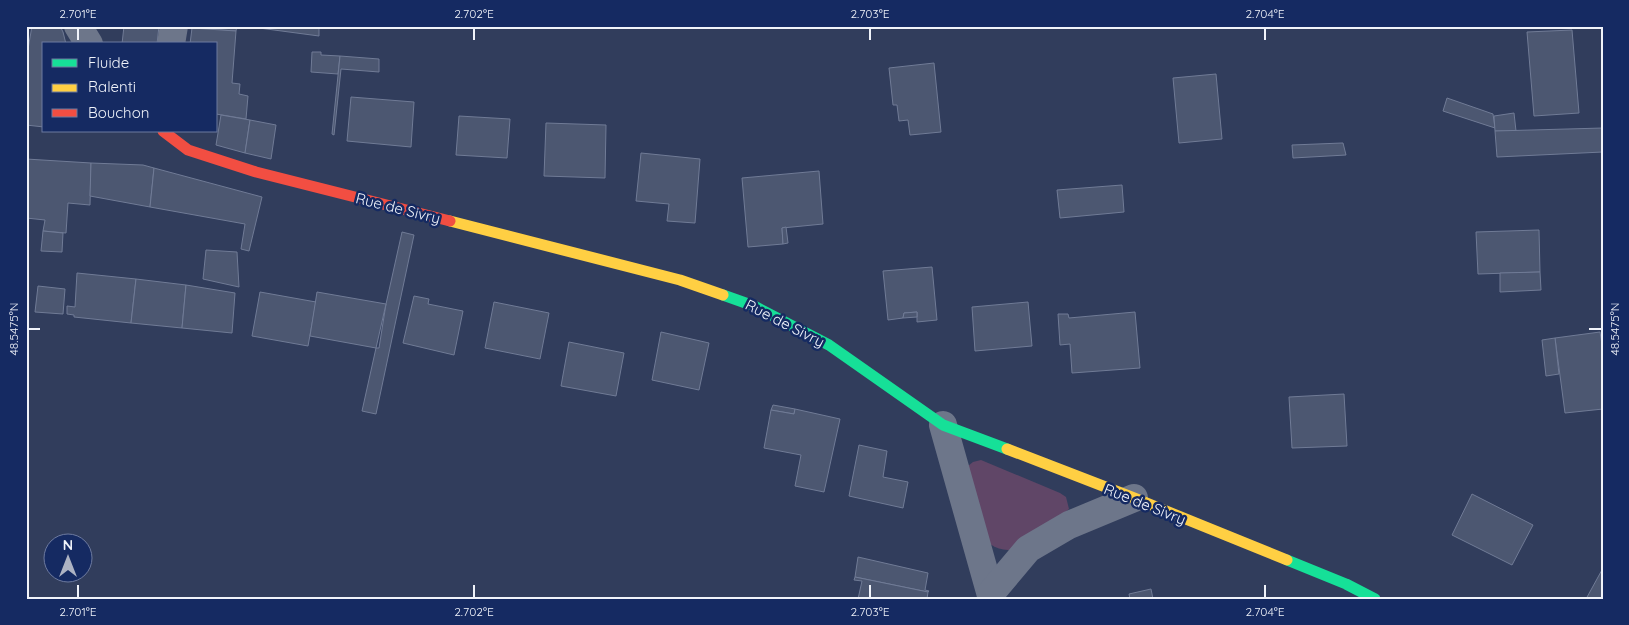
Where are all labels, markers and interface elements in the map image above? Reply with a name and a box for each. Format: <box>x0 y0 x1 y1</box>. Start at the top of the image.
text: 2.701°E <box>59 6 97 21</box>
text: 2.702°E <box>454 6 494 21</box>
text: 2.703°E <box>850 6 890 21</box>
text: 2.704°E <box>1245 6 1285 21</box>
legend <box>42 42 218 132</box>
text: Fluide <box>88 53 129 72</box>
text: Ralenti <box>88 77 136 96</box>
text: Bouchon <box>88 103 149 122</box>
street label: Rue de Sivry <box>354 188 442 228</box>
street label: Rue de Sivry <box>742 295 828 351</box>
text: 48.5475°N <box>6 303 21 355</box>
text: 48.5475°N <box>1607 303 1622 355</box>
street label: Rue de Sivry <box>1101 479 1189 529</box>
north arrow <box>42 532 92 582</box>
text: N <box>63 536 73 554</box>
text: 2.701°E <box>59 604 97 619</box>
text: 2.702°E <box>454 604 494 619</box>
text: 2.703°E <box>850 604 890 619</box>
text: 2.704°E <box>1245 604 1285 619</box>

